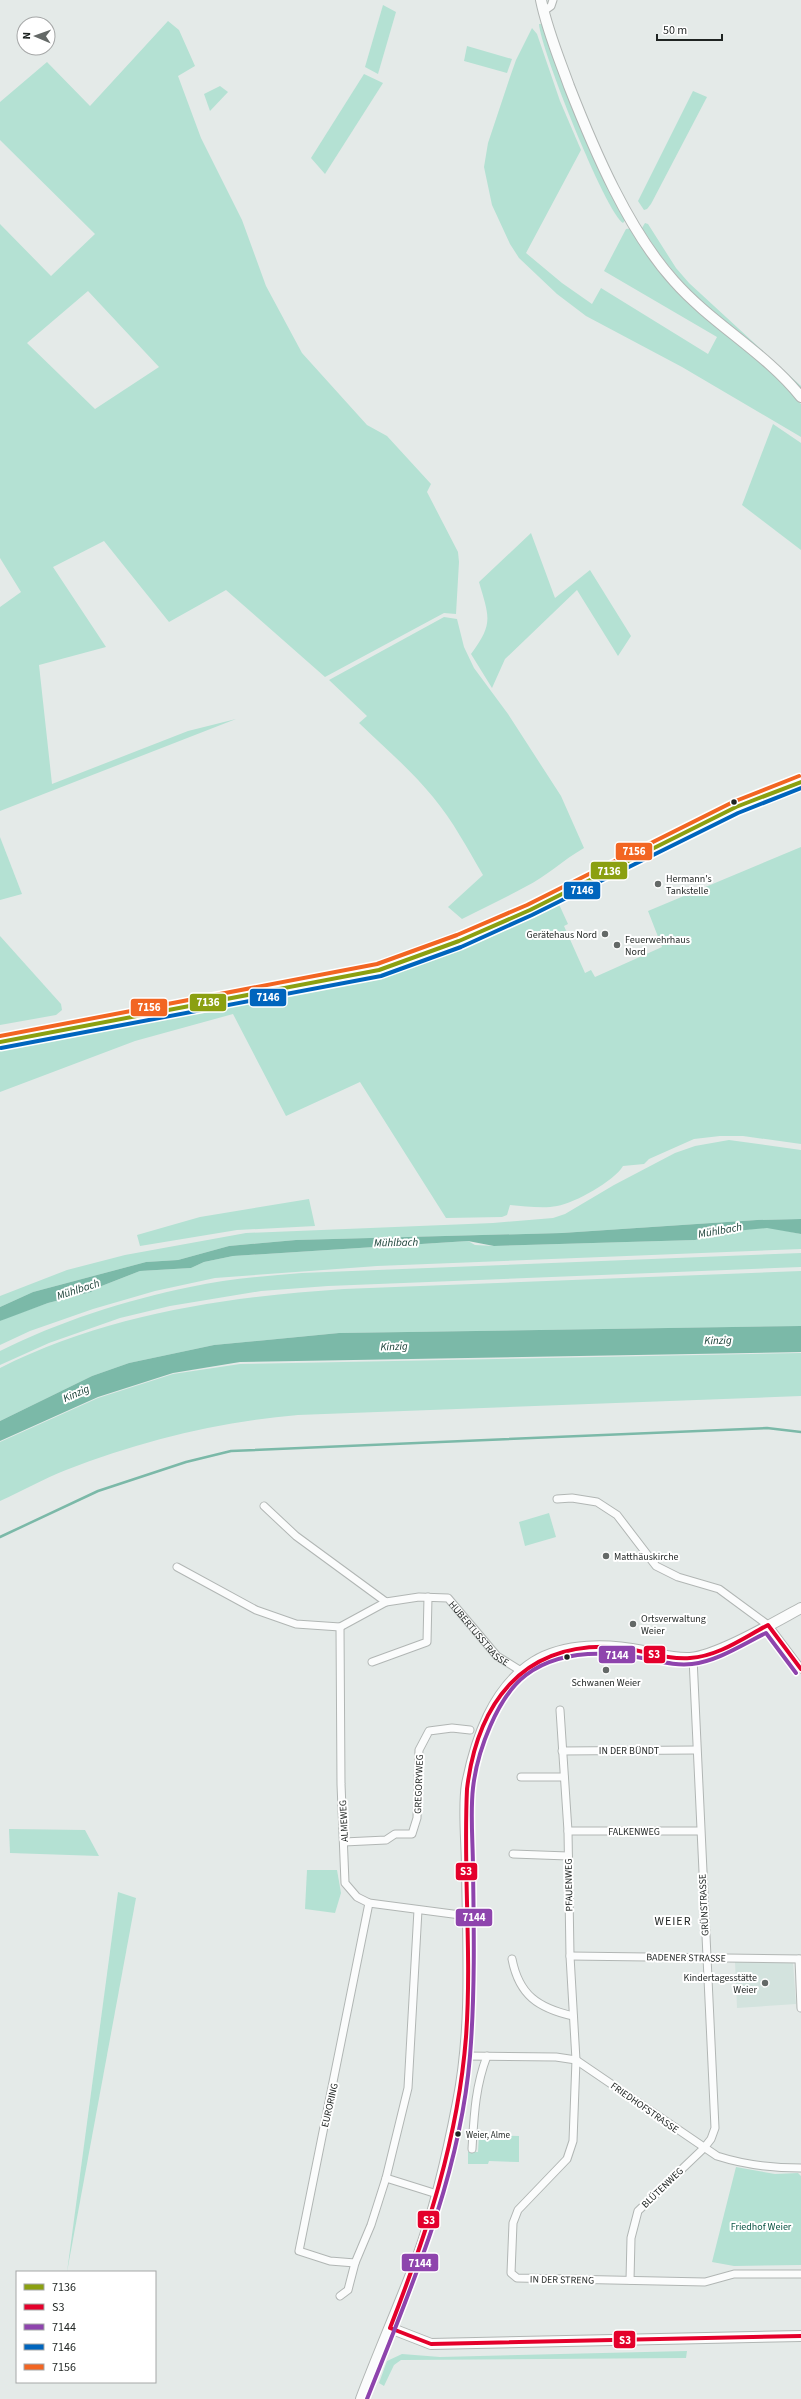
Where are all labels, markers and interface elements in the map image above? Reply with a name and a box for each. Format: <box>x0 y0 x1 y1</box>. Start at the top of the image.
north arrow <box>16 16 56 56</box>
scale bar <box>657 16 722 42</box>
text: 50 m <box>663 22 687 39</box>
text: N <box>19 32 34 40</box>
unlabelled marker <box>729 797 739 807</box>
line badge: 7156 <box>615 842 653 861</box>
text: 7156 <box>622 844 646 859</box>
line badge: 7136 <box>590 861 628 880</box>
text: 7136 <box>597 864 621 879</box>
place label: Hermann's Tankstelle <box>666 872 712 898</box>
marker: Hermann's Tankstelle <box>653 879 663 889</box>
line badge: 7146 <box>563 881 601 900</box>
text: 7146 <box>570 883 594 898</box>
place label: Gerätehaus Nord <box>527 928 597 942</box>
marker: Gerätehaus Nord <box>600 929 610 939</box>
place label: Feuerwehrhaus Nord <box>625 933 690 959</box>
marker: Feuerwehrhaus Nord <box>612 940 622 950</box>
line badge: 7146 <box>249 988 287 1007</box>
text: 7146 <box>256 990 280 1005</box>
line badge: 7136 <box>189 993 227 1012</box>
text: 7136 <box>196 995 220 1010</box>
line badge: 7156 <box>130 998 168 1017</box>
text: 7156 <box>137 1000 161 1015</box>
water label: Mühlbach <box>697 1219 743 1242</box>
water label: Mühlbach <box>374 1235 419 1250</box>
water label: Mühlbach <box>55 1275 102 1303</box>
water label: Kinzig <box>704 1333 732 1348</box>
water label: Kinzig <box>380 1339 408 1354</box>
water label: Kinzig <box>61 1381 92 1406</box>
place label: Matthäuskirche <box>614 1550 679 1564</box>
marker: Matthäuskirche <box>601 1551 611 1561</box>
street label: HUBERTUSSTRASSE <box>445 1598 511 1670</box>
place label: Ortsverwaltung Weier <box>641 1612 706 1638</box>
marker: Ortsverwaltung Weier <box>628 1619 638 1629</box>
line badge: 7144 <box>598 1645 636 1664</box>
line badge: S3 <box>643 1645 666 1664</box>
text: S3 <box>648 1647 660 1662</box>
text: 7144 <box>605 1648 629 1663</box>
unlabelled marker <box>562 1652 572 1662</box>
marker: Schwanen Weier <box>601 1665 611 1675</box>
place label: Schwanen Weier <box>571 1676 641 1690</box>
street label: IN DER BÜNDT <box>599 1744 660 1758</box>
street label: GREGORYWEG <box>411 1754 427 1814</box>
street label: ALMEWEG <box>336 1800 352 1842</box>
street label: FALKENWEG <box>608 1825 660 1839</box>
street label: PFAUENWEG <box>562 1858 576 1912</box>
line badge: S3 <box>455 1862 478 1881</box>
text: S3 <box>460 1864 472 1879</box>
street label: GRÜNSTRASSE <box>695 1874 713 1936</box>
line badge: 7144 <box>455 1908 493 1927</box>
text: 7144 <box>462 1910 486 1925</box>
district label: WEIER <box>654 1913 692 1930</box>
street label: BADENER STRASSE <box>646 1950 726 1966</box>
place label: Kindertagesstätte Weier <box>684 1971 758 1997</box>
marker: Kindertagesstätte Weier <box>760 1978 770 1988</box>
street label: FRIEDHOFSTRASSE <box>608 2079 681 2136</box>
street label: EURORING <box>318 2082 342 2129</box>
marker: Weier, Alme <box>453 2129 463 2139</box>
place label: Weier, Alme <box>466 2129 511 2142</box>
street label: BLÜTENWEG <box>639 2164 687 2211</box>
line badge: S3 <box>417 2210 440 2229</box>
text: S3 <box>423 2213 435 2228</box>
park label: Friedhof Weier <box>731 2220 792 2234</box>
line badge: 7144 <box>401 2253 439 2272</box>
text: 7144 <box>408 2256 432 2271</box>
legend <box>16 2271 156 2383</box>
street label: IN DER STRENG <box>530 2272 594 2288</box>
text: 7136 <box>52 2279 76 2296</box>
text: S3 <box>52 2299 64 2316</box>
text: 7144 <box>52 2319 76 2336</box>
line badge: S3 <box>613 2330 636 2349</box>
text: S3 <box>619 2333 631 2348</box>
text: 7146 <box>52 2339 76 2356</box>
text: 7156 <box>52 2359 76 2376</box>

